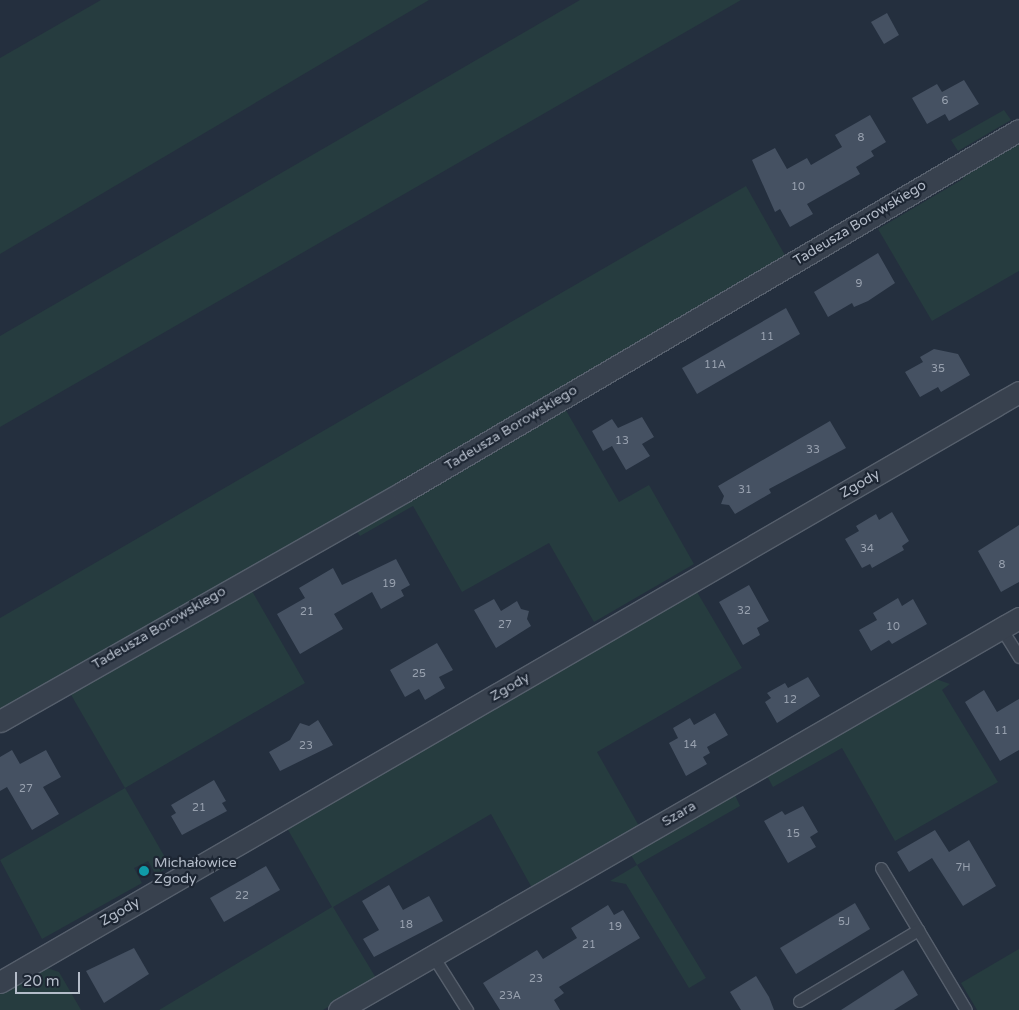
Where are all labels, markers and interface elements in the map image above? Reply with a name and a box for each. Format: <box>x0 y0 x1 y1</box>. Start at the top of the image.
house number: 6 <box>942 94 948 108</box>
house number: 8 <box>858 131 864 145</box>
street label: Tadeusza Borowskiego <box>791 177 929 269</box>
house number: 10 <box>791 180 805 194</box>
house number: 9 <box>856 277 862 291</box>
house number: 11 <box>760 330 774 344</box>
house number: 11A <box>704 358 726 372</box>
house number: 35 <box>931 362 945 376</box>
street label: Tadeusza Borowskiego <box>442 382 580 474</box>
house number: 13 <box>615 434 629 448</box>
house number: 33 <box>806 443 820 457</box>
street label: Zgody <box>837 466 883 502</box>
house number: 31 <box>738 483 752 497</box>
house number: 34 <box>860 542 874 556</box>
house number: 8 <box>999 558 1005 572</box>
house number: 19 <box>382 577 396 591</box>
street label: Tadeusza Borowskiego <box>89 583 229 673</box>
house number: 32 <box>737 604 751 618</box>
house number: 21 <box>300 605 314 619</box>
house number: 27 <box>498 618 512 632</box>
house number: 10 <box>886 620 900 634</box>
house number: 25 <box>412 667 426 681</box>
street label: Zgody <box>487 669 533 705</box>
house number: 12 <box>783 693 797 707</box>
house number: 11 <box>994 724 1008 738</box>
house number: 14 <box>683 738 697 752</box>
house number: 23 <box>299 739 313 753</box>
house number: 27 <box>19 782 33 796</box>
street label: Szara <box>659 798 699 830</box>
house number: 21 <box>192 801 206 815</box>
house number: 15 <box>786 827 800 841</box>
place label: Michałowice Zgody <box>154 855 237 888</box>
house number: 7H <box>955 861 971 875</box>
marker: Michałowice Zgody <box>138 865 150 877</box>
house number: 22 <box>235 889 249 903</box>
street label: Zgody <box>97 894 143 930</box>
house number: 5J <box>838 915 850 929</box>
house number: 18 <box>399 918 413 932</box>
house number: 19 <box>608 920 622 934</box>
house number: 21 <box>582 938 596 952</box>
scale bar <box>18 962 82 994</box>
text: 20 m <box>23 972 60 990</box>
house number: 23 <box>529 972 543 986</box>
house number: 23A <box>499 989 521 1003</box>

